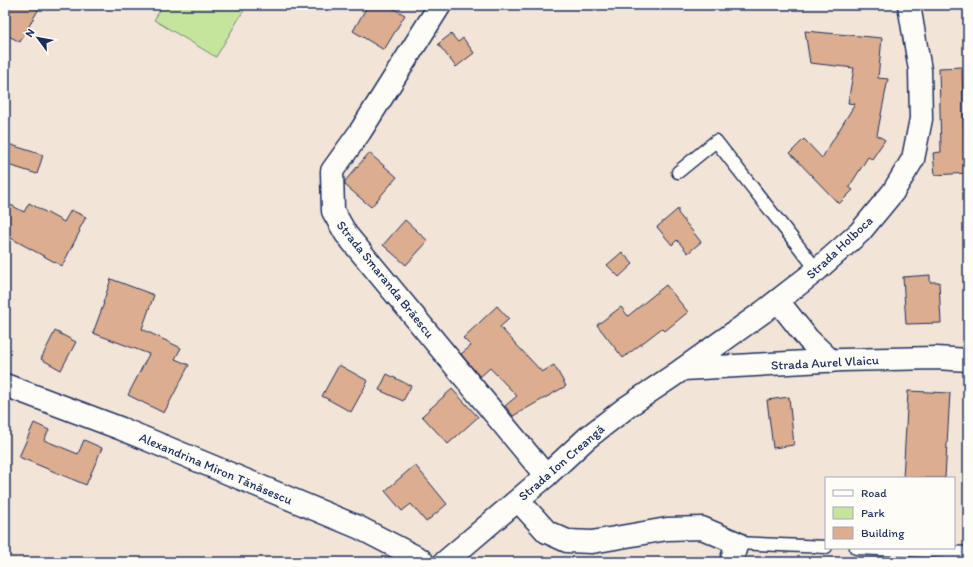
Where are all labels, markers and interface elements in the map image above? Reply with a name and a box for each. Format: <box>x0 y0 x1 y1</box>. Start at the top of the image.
north arrow <box>18 18 58 58</box>
text: N <box>22 26 37 40</box>
street label: Strada Holboca <box>803 212 876 282</box>
street label: Strada Smaranda Brăescu <box>334 218 437 341</box>
street label: Strada Aurel Vlaicu <box>771 352 879 373</box>
street label: Strada Ion Creangă <box>515 421 607 504</box>
street label: Alexandrina Miron Tănăsescu <box>137 429 295 508</box>
legend <box>825 477 955 549</box>
text: Road <box>861 486 887 500</box>
text: Park <box>861 506 885 520</box>
text: Building <box>861 526 905 540</box>

